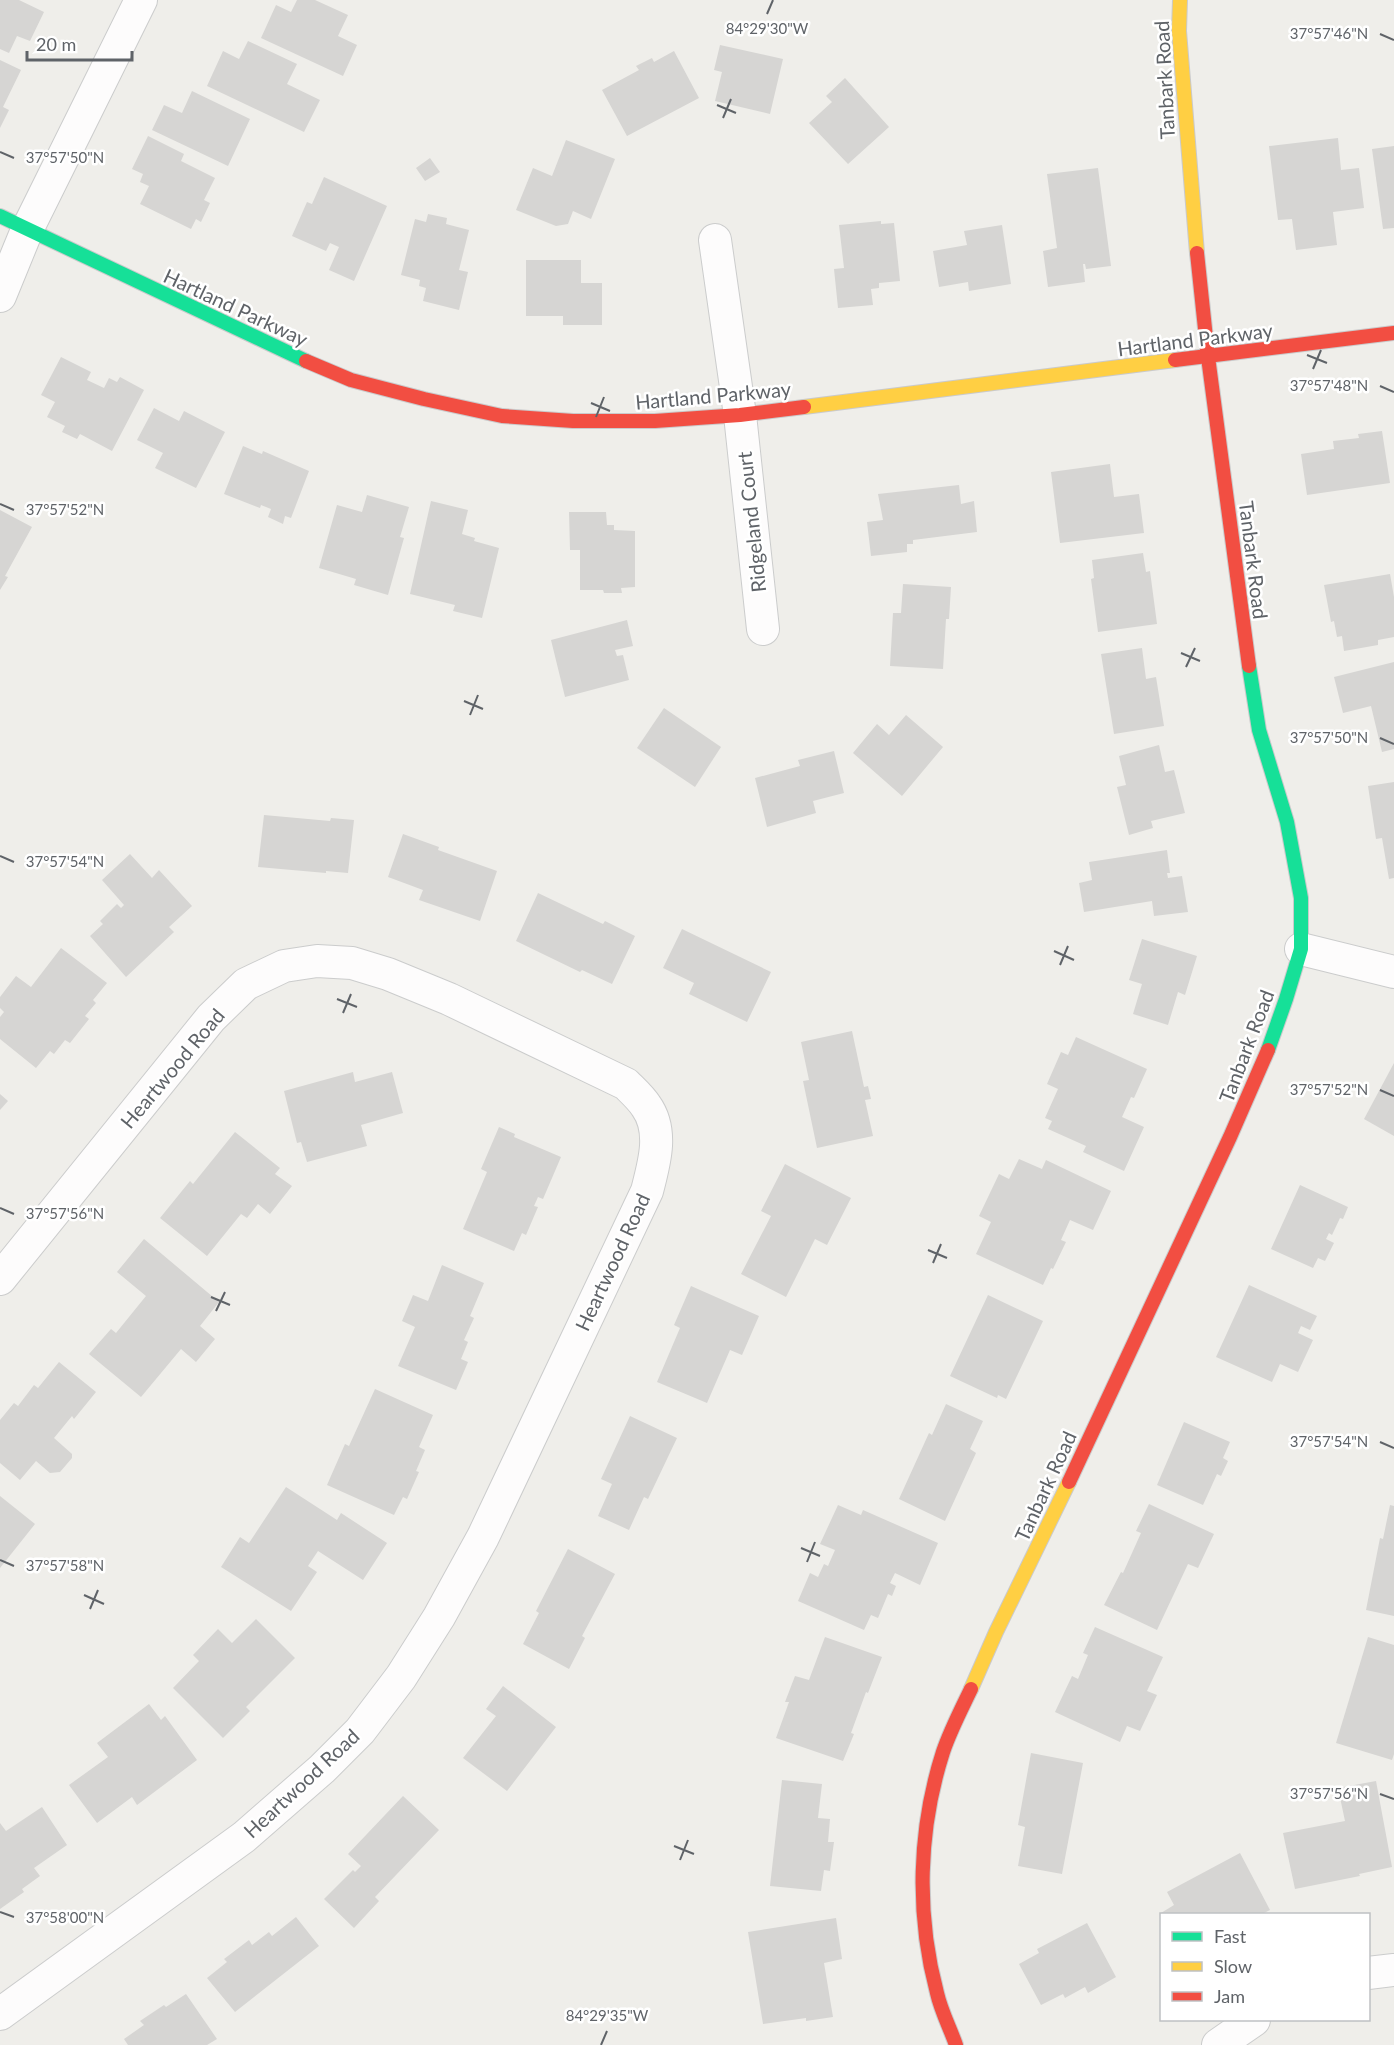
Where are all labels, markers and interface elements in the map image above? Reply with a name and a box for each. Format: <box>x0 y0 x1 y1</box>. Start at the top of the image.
text: 84°29'30"W <box>726 19 809 37</box>
street label: Tanbark Road <box>1149 20 1179 140</box>
scale bar <box>27 24 132 62</box>
text: 37°57'46"N <box>1290 24 1368 42</box>
text: 20 m <box>36 33 76 55</box>
text: 37°57'50"N <box>26 148 104 166</box>
street label: Hartland Parkway <box>160 263 312 351</box>
street label: Hartland Parkway <box>1116 317 1275 360</box>
street label: Hartland Parkway <box>634 376 793 414</box>
text: 37°57'48"N <box>1290 376 1368 394</box>
street label: Ridgeland Court <box>732 450 770 594</box>
text: 37°57'52"N <box>26 500 104 518</box>
street label: Tanbark Road <box>1235 500 1273 620</box>
text: 37°57'50"N <box>1290 728 1368 746</box>
text: 37°57'54"N <box>26 852 104 870</box>
street label: Tanbark Road <box>1214 986 1278 1106</box>
street label: Heartwood Road <box>115 1003 229 1133</box>
text: 37°57'52"N <box>1290 1080 1368 1098</box>
street label: Heartwood Road <box>570 1189 654 1335</box>
text: 37°57'56"N <box>26 1204 104 1222</box>
street label: Tanbark Road <box>1009 1427 1081 1545</box>
text: 37°57'54"N <box>1290 1432 1368 1450</box>
text: 37°57'58"N <box>26 1556 104 1574</box>
street label: Heartwood Road <box>238 1723 364 1843</box>
text: 37°57'56"N <box>1290 1784 1368 1802</box>
text: 37°58'00"N <box>26 1908 104 1926</box>
legend <box>1160 1913 1370 2021</box>
text: Fast <box>1214 1925 1247 1947</box>
text: Slow <box>1214 1955 1252 1977</box>
text: Jam <box>1214 1985 1245 2007</box>
text: 84°29'35"W <box>566 2006 649 2024</box>

